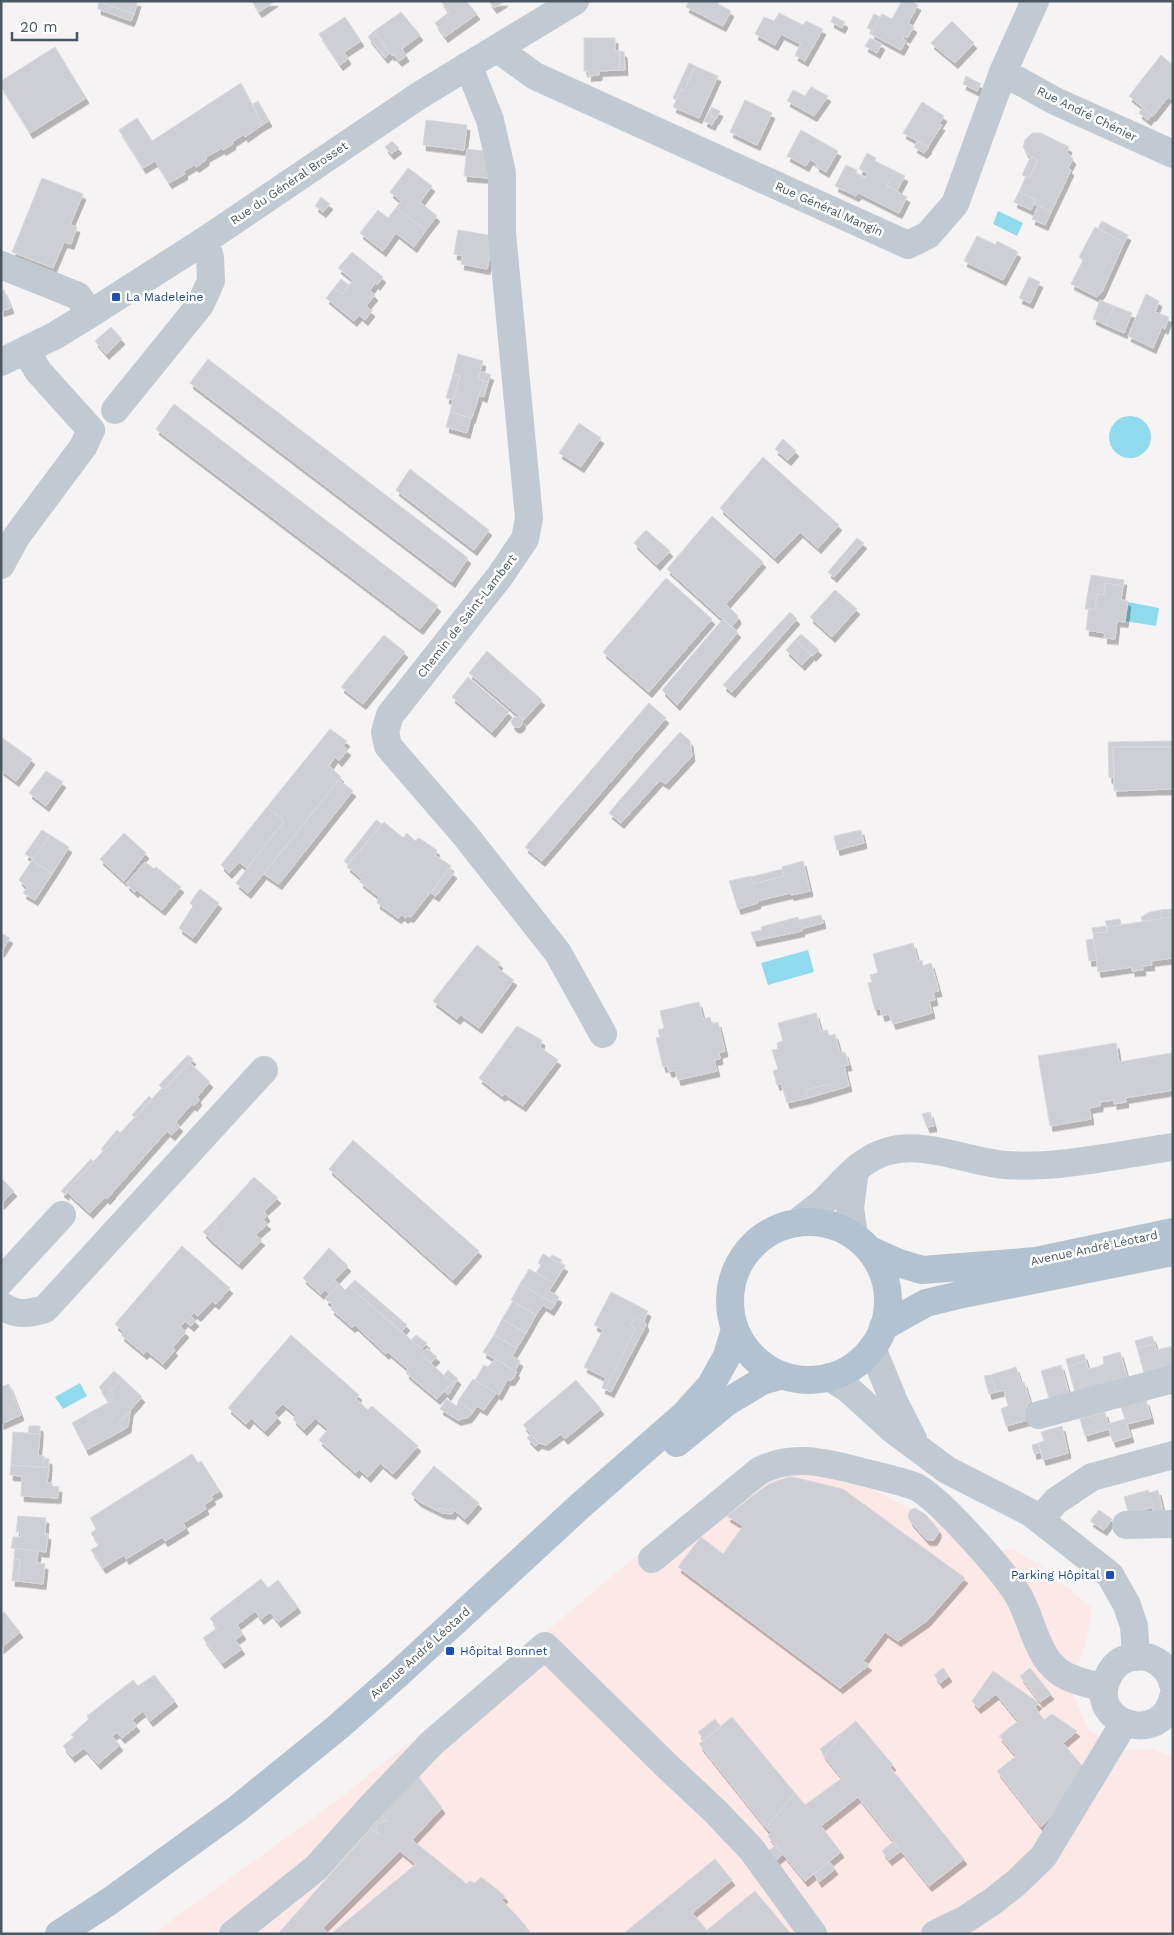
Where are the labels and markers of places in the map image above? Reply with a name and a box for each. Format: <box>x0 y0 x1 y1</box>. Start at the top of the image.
place label: La Madeleine <box>126 290 203 304</box>
marker: La Madeleine <box>110 291 122 303</box>
place label: Parking Hôpital <box>1011 1568 1100 1582</box>
marker: Parking Hôpital <box>1104 1569 1116 1581</box>
place label: Hôpital Bonnet <box>460 1644 547 1658</box>
marker: Hôpital Bonnet <box>444 1645 456 1657</box>

